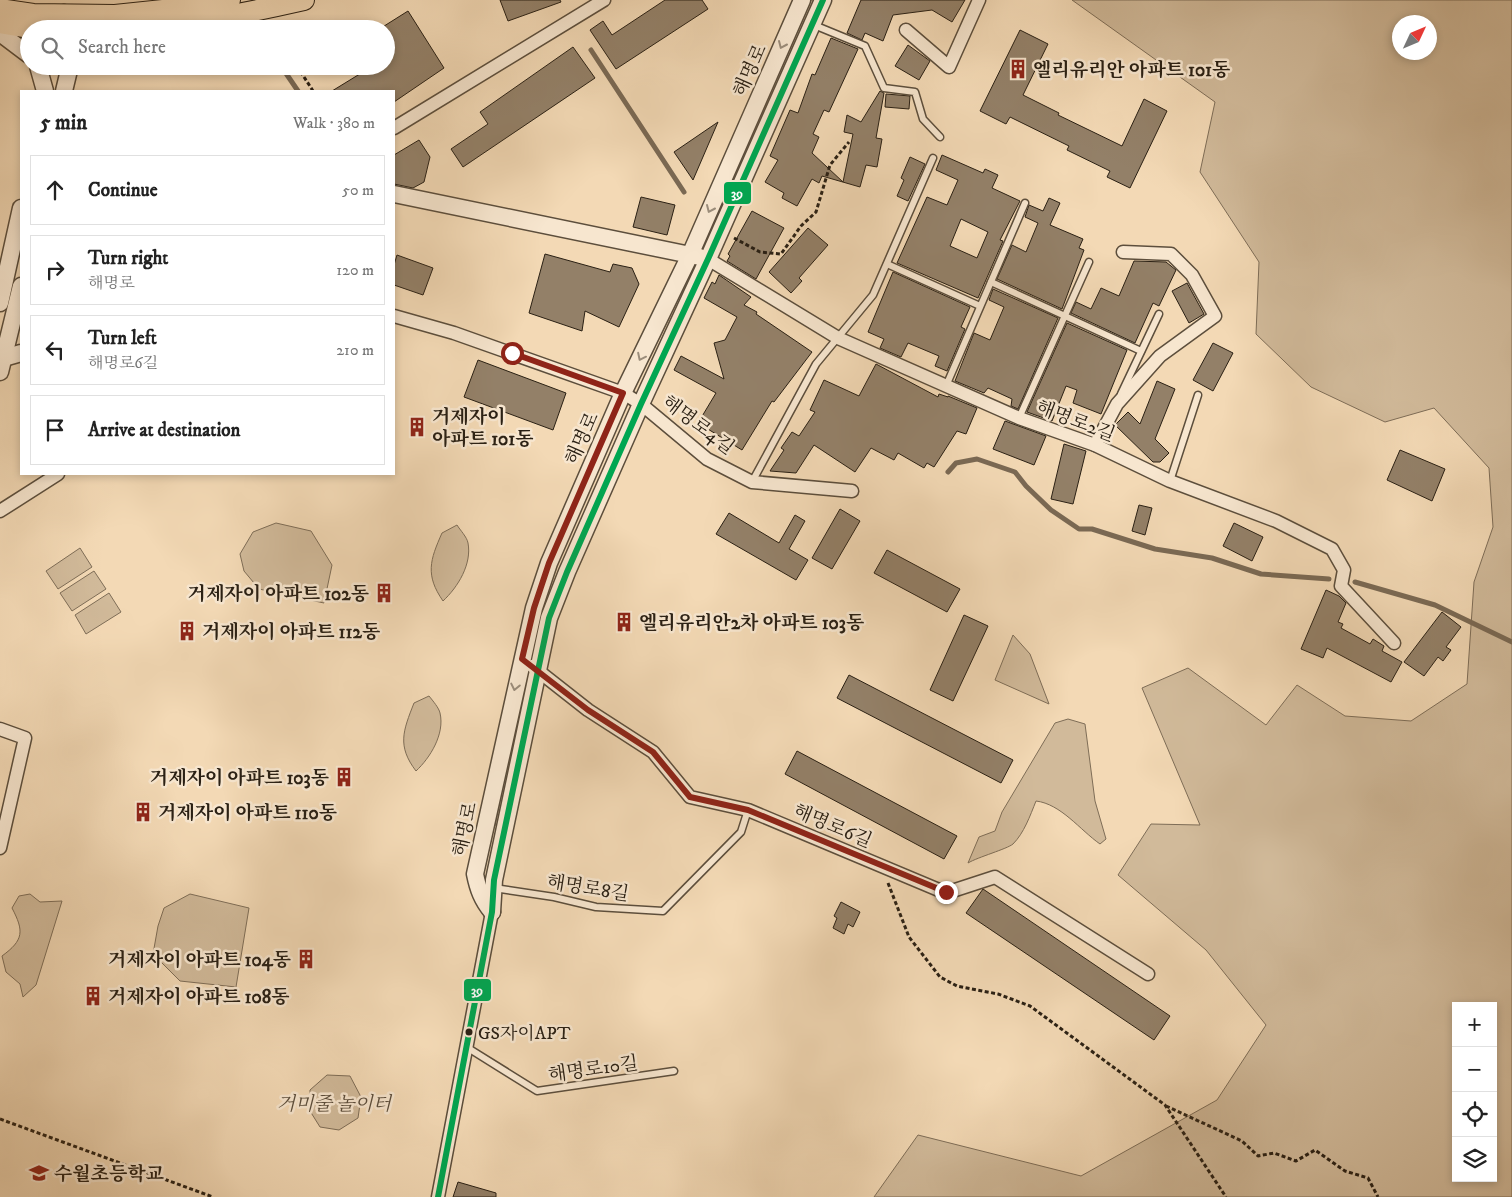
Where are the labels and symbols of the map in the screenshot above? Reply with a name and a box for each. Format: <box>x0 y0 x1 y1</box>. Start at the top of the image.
north arrow <box>1392 15 1437 60</box>
one-way arrow <box>778 40 788 49</box>
street label: 해명로 <box>729 41 772 100</box>
building icon: 엘리유리안 아파트 101동 <box>1007 58 1029 80</box>
place label: 엘리유리안 아파트 101동 <box>1033 59 1230 82</box>
line badge: 39 <box>723 181 752 205</box>
text: 39 <box>731 185 743 203</box>
one-way arrow <box>705 204 716 213</box>
route start <box>501 342 524 365</box>
one-way arrow <box>637 351 647 360</box>
street label: 해명로4길 <box>657 391 739 460</box>
street label: 해명로2길 <box>1033 396 1118 447</box>
place label: 거제자이 아파트 101동 <box>432 406 534 451</box>
street label: 해명로 <box>561 409 604 468</box>
building icon: 거제자이 아파트 101동 <box>406 416 428 438</box>
building icon: 거제자이 아파트 102동 <box>373 582 395 604</box>
place label: 거제자이 아파트 102동 <box>188 583 369 606</box>
building icon: 엘리유리안2차 아파트 103동 <box>613 611 635 633</box>
place label: 엘리유리안2차 아파트 103동 <box>639 612 864 635</box>
building icon: 거제자이 아파트 112동 <box>176 620 198 642</box>
place label: 거제자이 아파트 112동 <box>202 621 380 644</box>
one-way arrow <box>511 683 521 692</box>
building icon: 거제자이 아파트 103동 <box>333 766 355 788</box>
place label: 거제자이 아파트 103동 <box>150 767 329 790</box>
street label: 해명로 <box>448 800 482 859</box>
street label: 해명로6길 <box>790 800 875 853</box>
building icon: 거제자이 아파트 110동 <box>132 801 154 823</box>
place label: 거제자이 아파트 110동 <box>158 802 337 825</box>
street label: 해명로8길 <box>545 871 631 906</box>
route end <box>935 881 958 904</box>
building icon: 거제자이 아파트 104동 <box>295 948 317 970</box>
place label: 거제자이 아파트 104동 <box>108 949 291 972</box>
line badge: 39 <box>463 978 492 1002</box>
text: 39 <box>471 982 483 1000</box>
building icon: 거제자이 아파트 108동 <box>82 985 104 1007</box>
place label: 거제자이 아파트 108동 <box>108 986 290 1009</box>
place label: GS자이APT <box>478 1023 571 1045</box>
marker: GS자이APT <box>464 1027 474 1037</box>
street label: 해명로10길 <box>547 1052 640 1087</box>
park label: 거미줄 놀이터 <box>277 1093 393 1116</box>
school or university icon: 수월초등학교 <box>28 1162 50 1184</box>
place label: 수월초등학교 <box>54 1163 164 1186</box>

